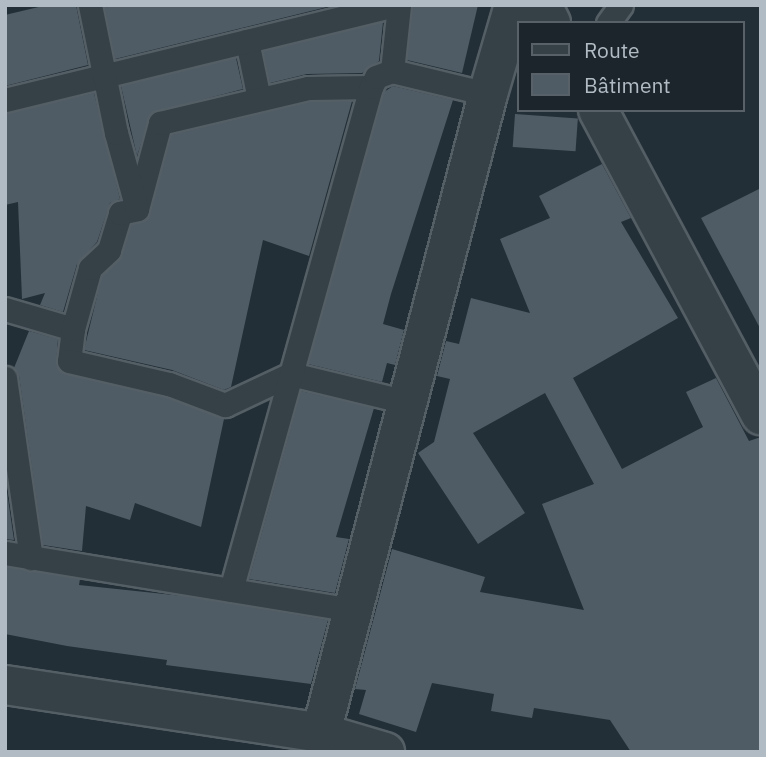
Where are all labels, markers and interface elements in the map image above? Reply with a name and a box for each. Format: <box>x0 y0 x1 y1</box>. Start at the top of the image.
legend <box>518 21 745 112</box>
text: Route <box>584 36 640 64</box>
text: Bâtiment <box>584 71 671 99</box>

